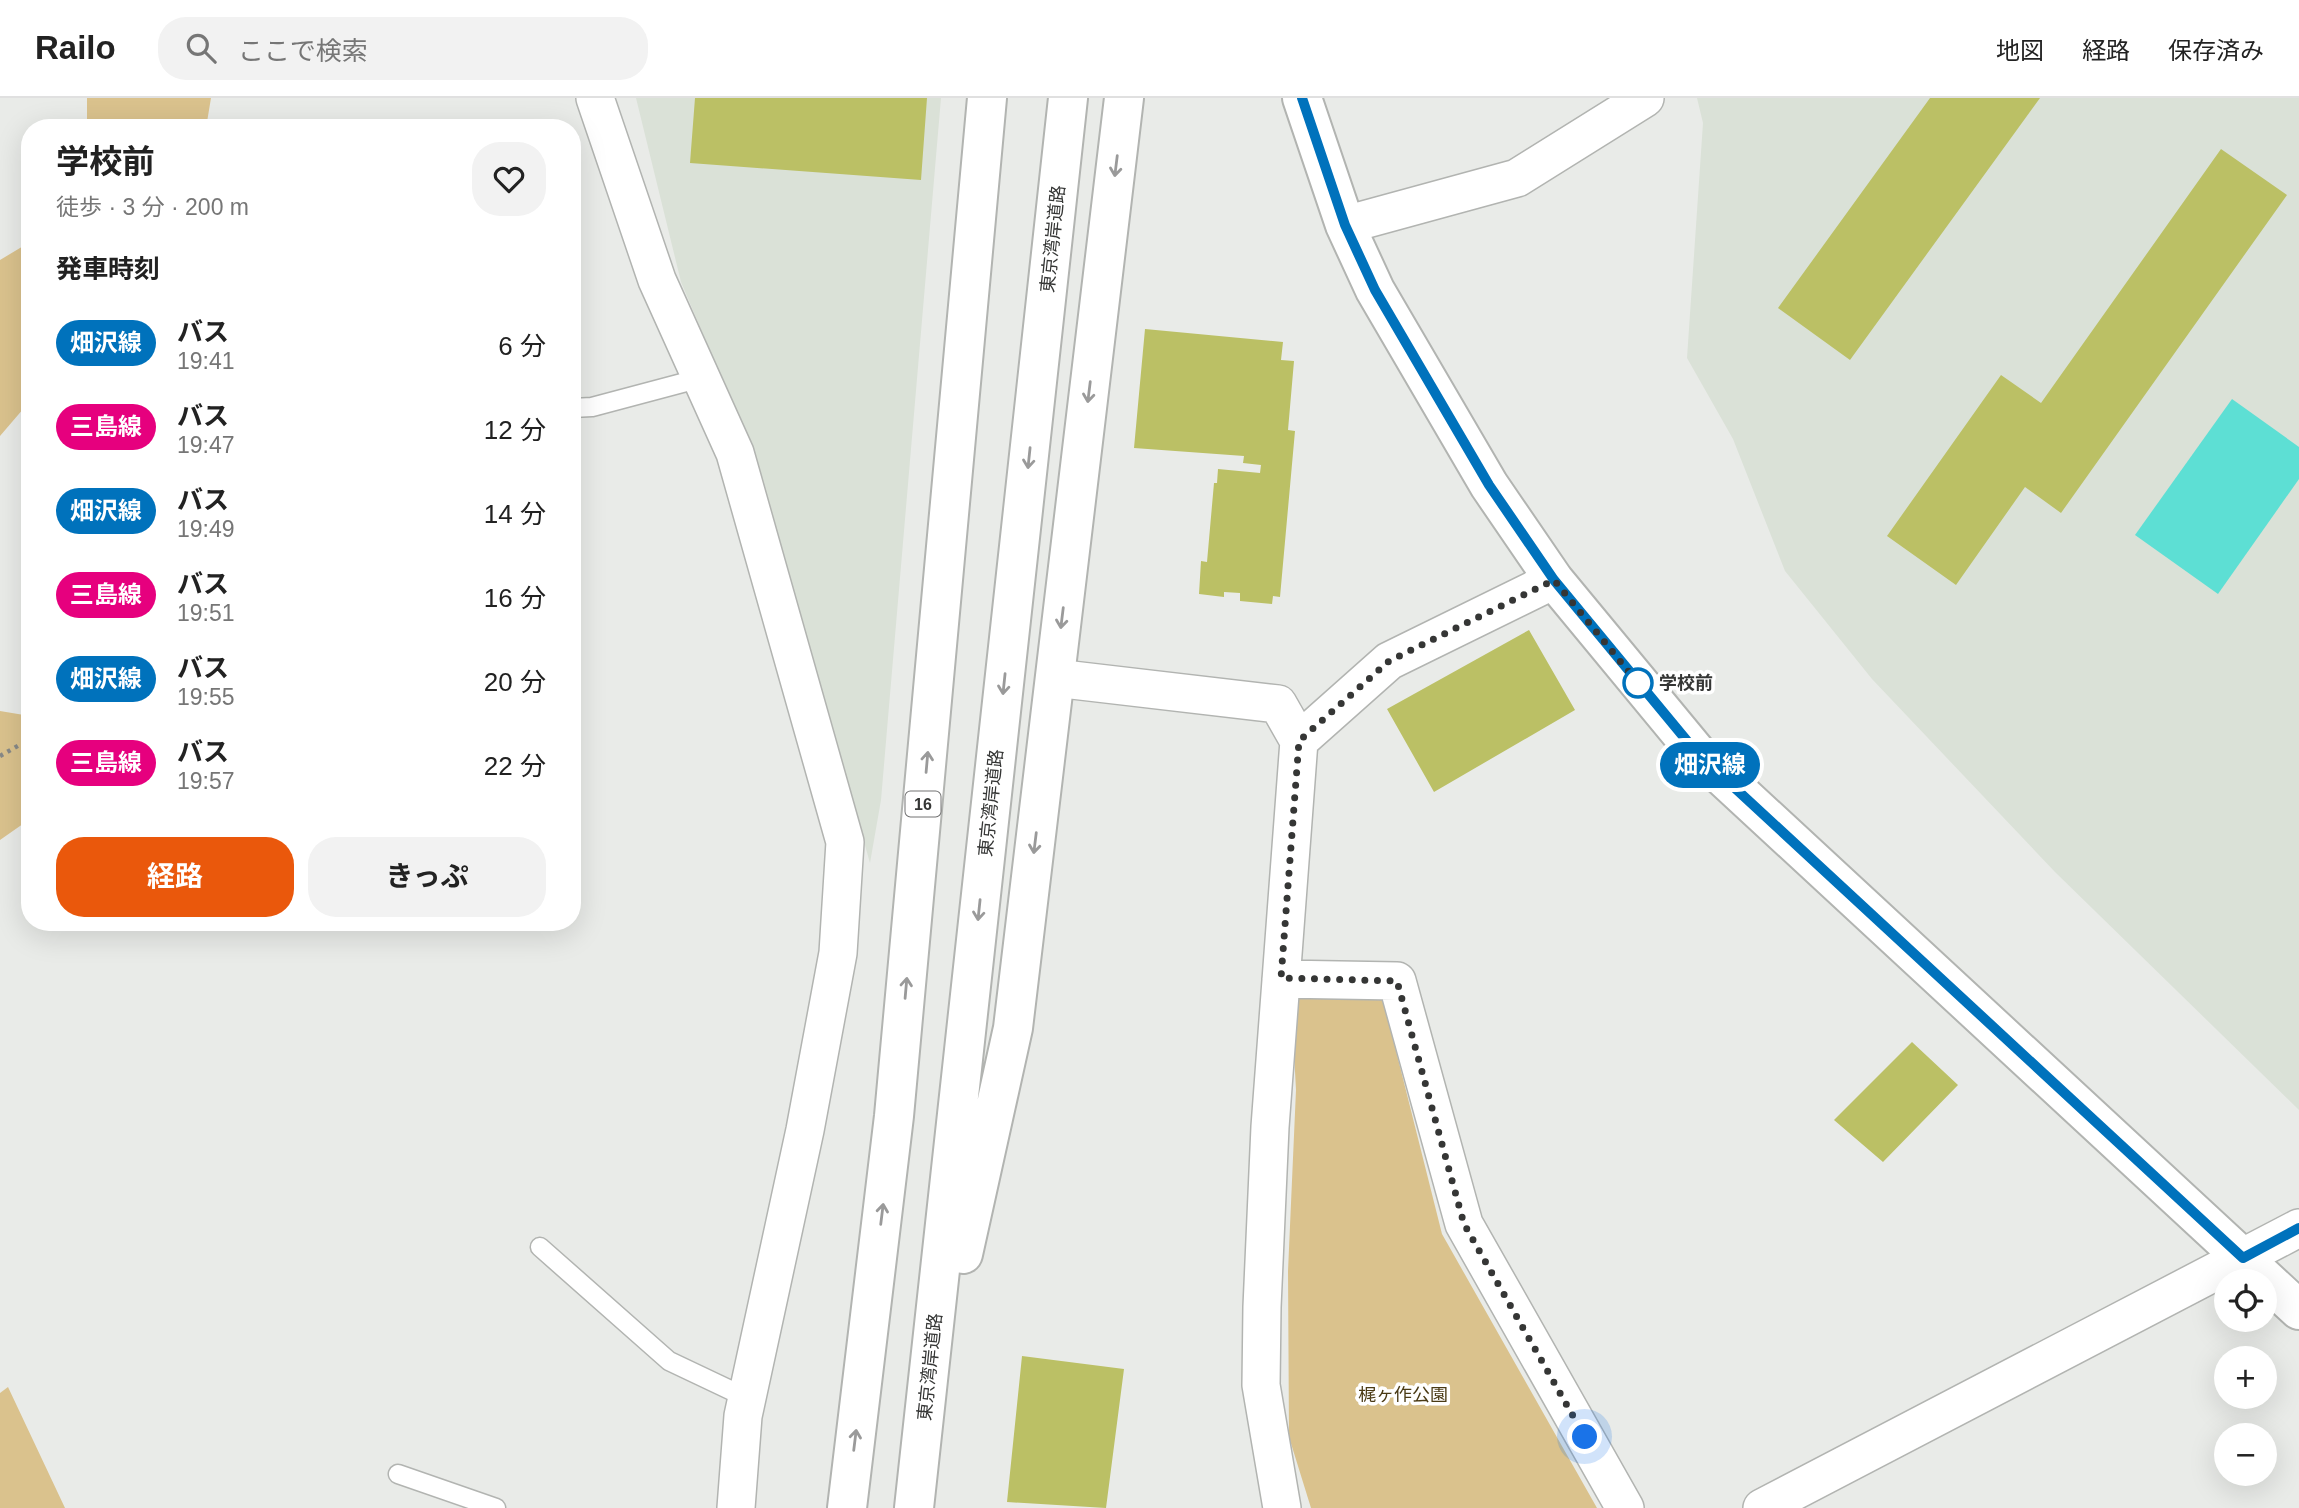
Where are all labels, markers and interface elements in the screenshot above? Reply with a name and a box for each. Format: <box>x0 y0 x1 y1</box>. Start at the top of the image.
search box <box>158 17 648 80</box>
text: Railo <box>35 29 116 66</box>
icon: search <box>182 29 220 67</box>
text: ここで検索 <box>238 36 368 66</box>
text: 地図 <box>1996 37 2044 64</box>
text: 経路 <box>2082 37 2130 64</box>
text: 保存済み <box>2168 37 2264 64</box>
button: heart <box>472 142 546 216</box>
text: 学校前 <box>56 143 155 180</box>
one-way arrow <box>1110 154 1123 177</box>
street label: 東京湾岸道路 <box>1037 184 1069 294</box>
text: 徒歩 · 3 分 · 200 m <box>56 194 249 220</box>
text: 発車時刻 <box>56 254 160 284</box>
text: バス <box>177 317 229 347</box>
text: 畑沢線 <box>70 329 142 356</box>
text: 6 分 <box>498 331 546 361</box>
text: 19:41 <box>177 348 235 374</box>
one-way arrow <box>1082 380 1095 402</box>
text: バス <box>177 401 229 431</box>
text: 三島線 <box>70 413 142 440</box>
text: 12 分 <box>484 415 546 445</box>
text: 19:47 <box>177 432 235 458</box>
one-way arrow <box>1023 446 1036 469</box>
text: バス <box>177 485 229 515</box>
text: 畑沢線 <box>70 497 142 524</box>
text: 14 分 <box>484 499 546 529</box>
text: 19:49 <box>177 516 235 542</box>
text: バス <box>177 569 229 599</box>
text: 三島線 <box>70 581 142 608</box>
text: 16 分 <box>484 583 546 613</box>
text: 19:51 <box>177 600 235 626</box>
one-way arrow <box>1055 606 1068 628</box>
text: バス <box>177 653 229 683</box>
text: 畑沢線 <box>70 665 142 692</box>
text: 20 分 <box>484 667 546 697</box>
marker: 学校前 <box>1623 668 1653 698</box>
one-way arrow <box>997 672 1010 695</box>
place label: 学校前 <box>1659 673 1713 693</box>
text: 19:55 <box>177 684 235 710</box>
text: バス <box>177 737 229 767</box>
line badge: 畑沢線 <box>1670 742 1750 788</box>
street label: 東京湾岸道路 <box>975 748 1007 858</box>
text: 三島線 <box>70 749 142 776</box>
text: 22 分 <box>484 751 546 781</box>
one-way arrow <box>920 751 933 773</box>
text: 畑沢線 <box>1674 751 1746 778</box>
text: 19:57 <box>177 768 235 794</box>
road number: 16 <box>906 792 940 817</box>
one-way arrow <box>1028 832 1041 854</box>
button: 経路 <box>56 837 294 917</box>
button: きっぷ <box>308 837 546 917</box>
one-way arrow <box>972 899 985 921</box>
one-way arrow <box>900 977 913 1000</box>
one-way arrow <box>876 1204 889 1226</box>
map controls <box>2214 1269 2277 1486</box>
button: locate <box>2214 1269 2277 1332</box>
street label: 東京湾岸道路 <box>914 1312 946 1422</box>
button: + <box>2214 1346 2277 1409</box>
park label: 梶ヶ作公園 <box>1358 1385 1448 1405</box>
your location <box>1567 1419 1602 1454</box>
button: − <box>2214 1423 2277 1486</box>
one-way arrow <box>849 1429 862 1452</box>

